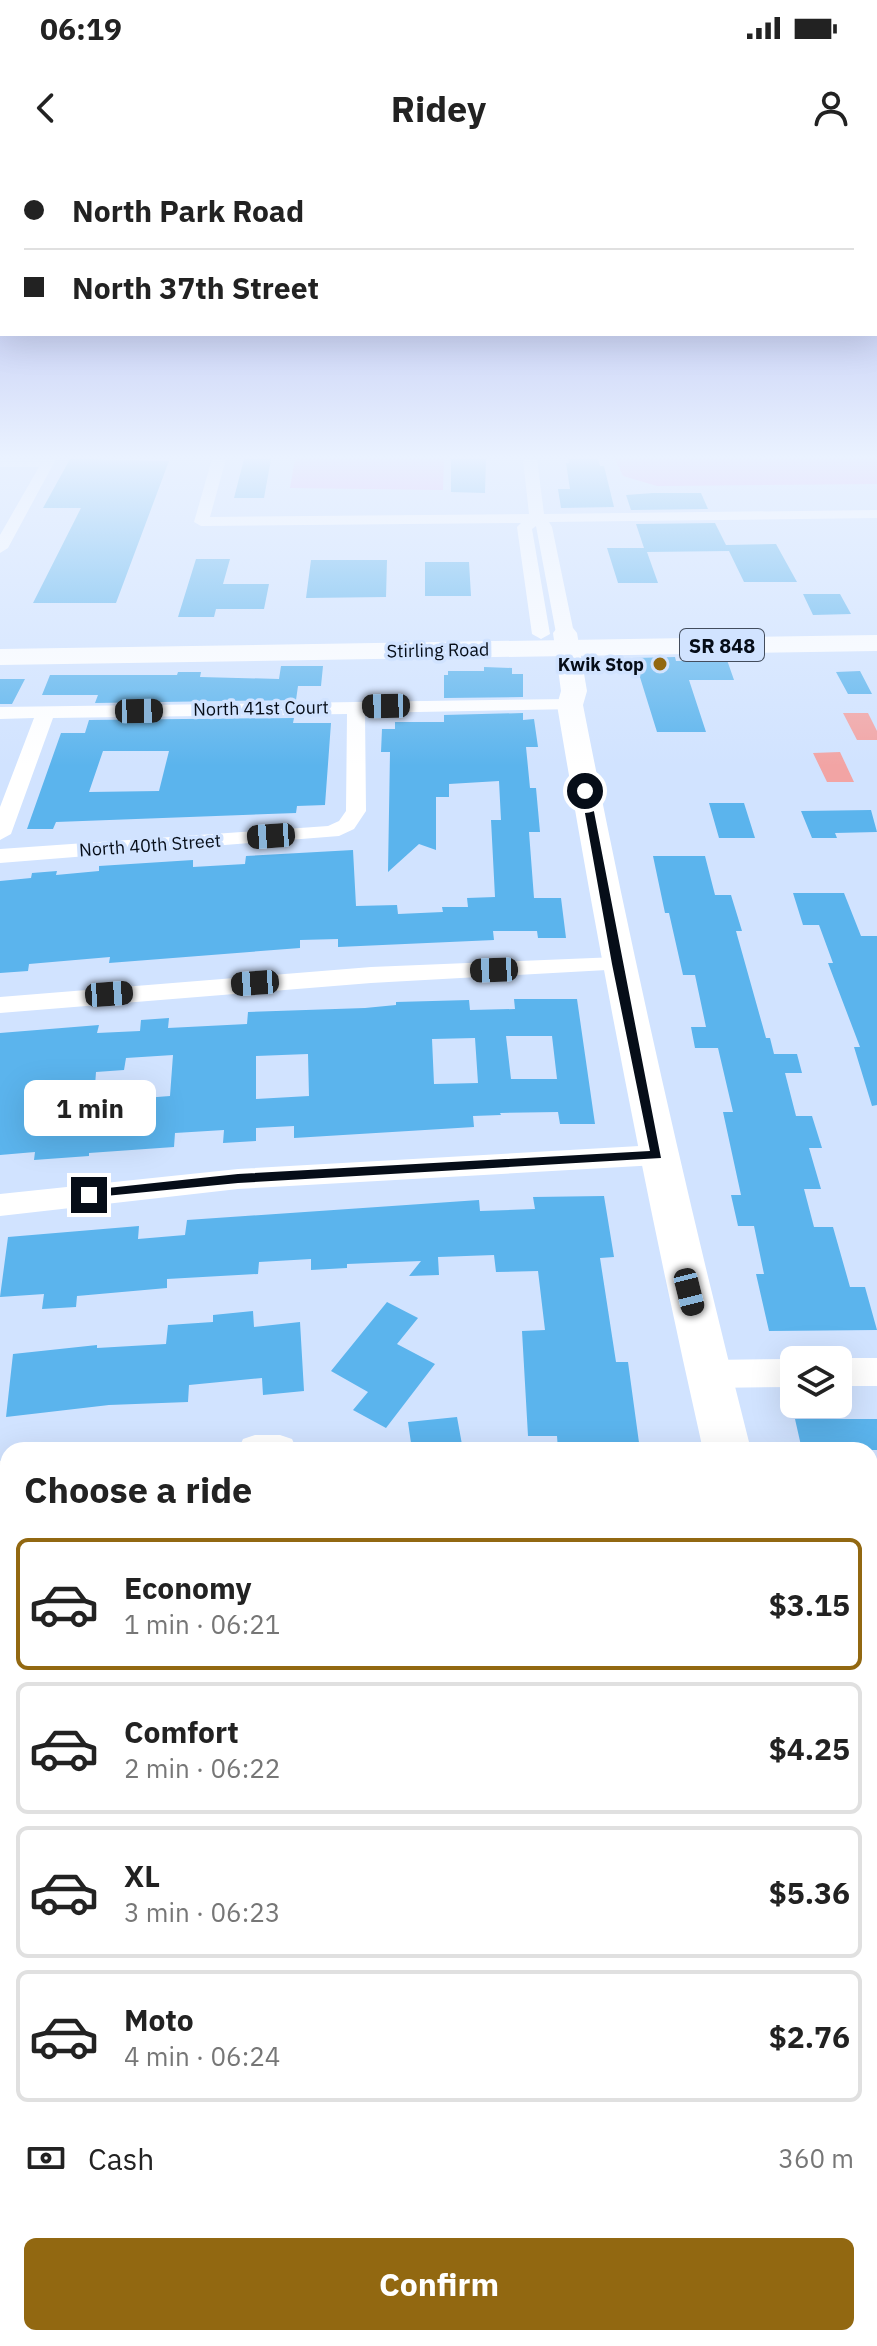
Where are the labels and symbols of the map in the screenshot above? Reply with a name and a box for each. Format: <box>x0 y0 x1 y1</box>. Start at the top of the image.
road number: SR 848 <box>680 629 764 661</box>
street label: Stirling Road <box>386 638 490 662</box>
place label: Kwik Stop <box>558 653 644 676</box>
marker: Kwik Stop <box>651 655 669 673</box>
car <box>362 694 410 718</box>
street label: North 41st Court <box>193 695 329 721</box>
car <box>115 699 163 723</box>
route start <box>567 773 603 809</box>
car <box>246 822 296 850</box>
street label: North 40th Street <box>78 829 222 861</box>
car <box>470 957 518 983</box>
car <box>230 969 280 997</box>
car <box>84 980 134 1008</box>
callout: 1 min <box>23 1079 155 1135</box>
route end <box>71 1177 107 1213</box>
car <box>672 1266 706 1318</box>

